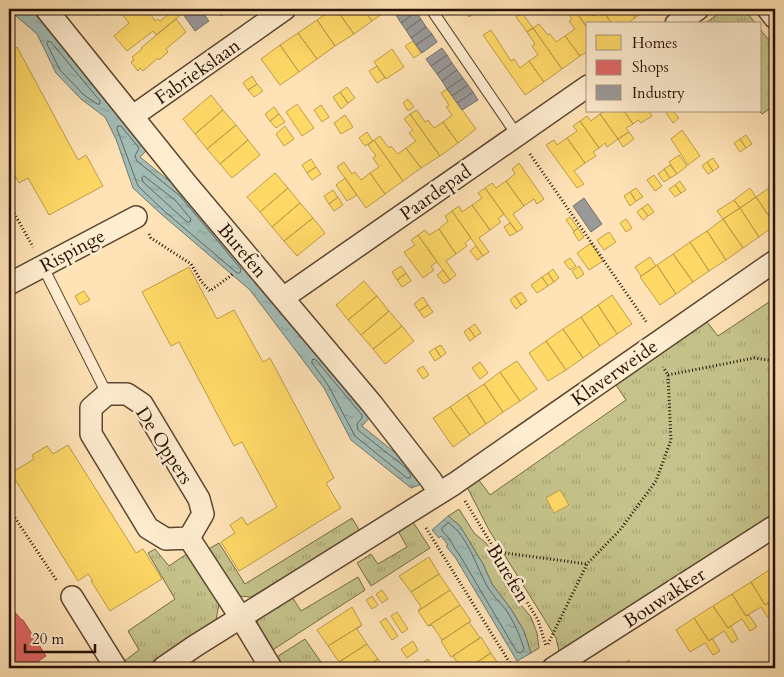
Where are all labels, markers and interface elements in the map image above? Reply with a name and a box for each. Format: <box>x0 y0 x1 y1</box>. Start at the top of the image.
legend <box>586 22 762 112</box>
street label: Fabriekslaan <box>150 33 246 111</box>
text: Homes <box>632 33 677 53</box>
text: Shops <box>632 57 669 77</box>
text: Industry <box>632 83 685 103</box>
street label: Paardepad <box>395 159 477 227</box>
street label: Burefen <box>212 218 273 284</box>
street label: Rispinge <box>35 223 110 279</box>
street label: Klaverweide <box>566 333 663 412</box>
street label: De Oppers <box>129 402 199 489</box>
street label: Burefen <box>480 539 536 608</box>
street label: Bouwakker <box>618 562 711 634</box>
scale bar <box>25 622 95 654</box>
text: 20 m <box>32 629 64 649</box>

